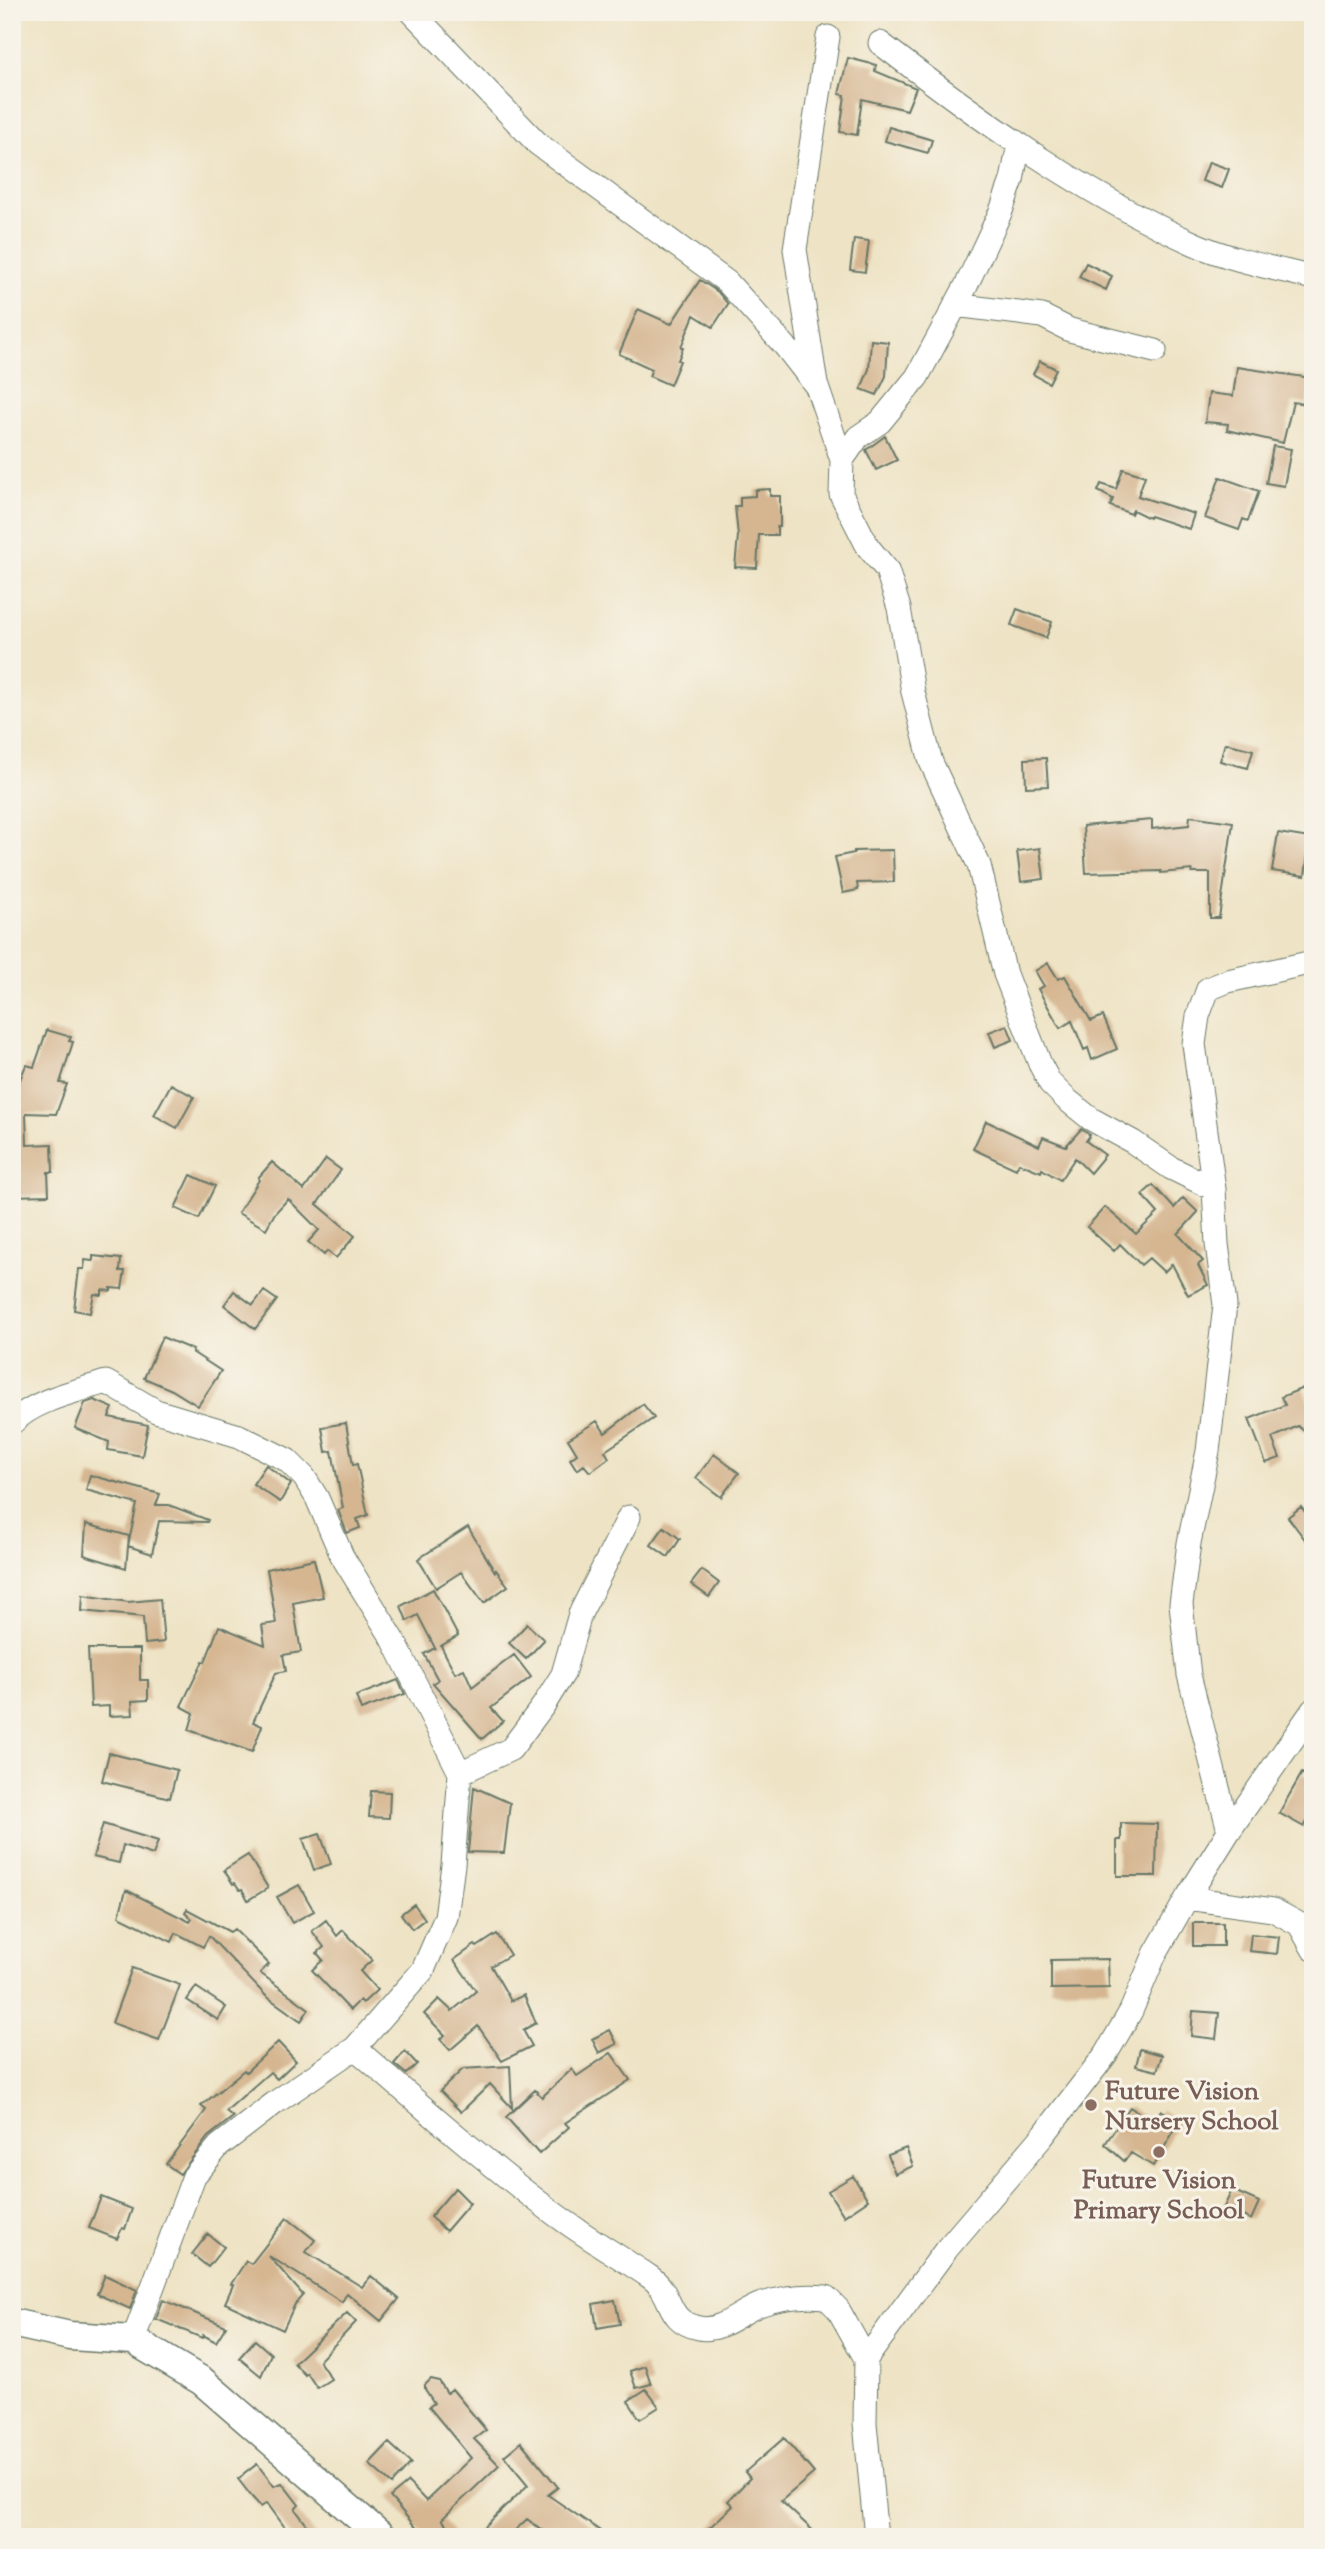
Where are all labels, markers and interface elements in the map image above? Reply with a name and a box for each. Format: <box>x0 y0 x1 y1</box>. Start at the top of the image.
place label: Future Vision Nursery School <box>1105 2074 1279 2141</box>
marker: Future Vision Nursery School <box>1083 2097 1099 2113</box>
marker: Future Vision Primary School <box>1151 2144 1167 2160</box>
place label: Future Vision Primary School <box>1074 2163 1245 2230</box>

